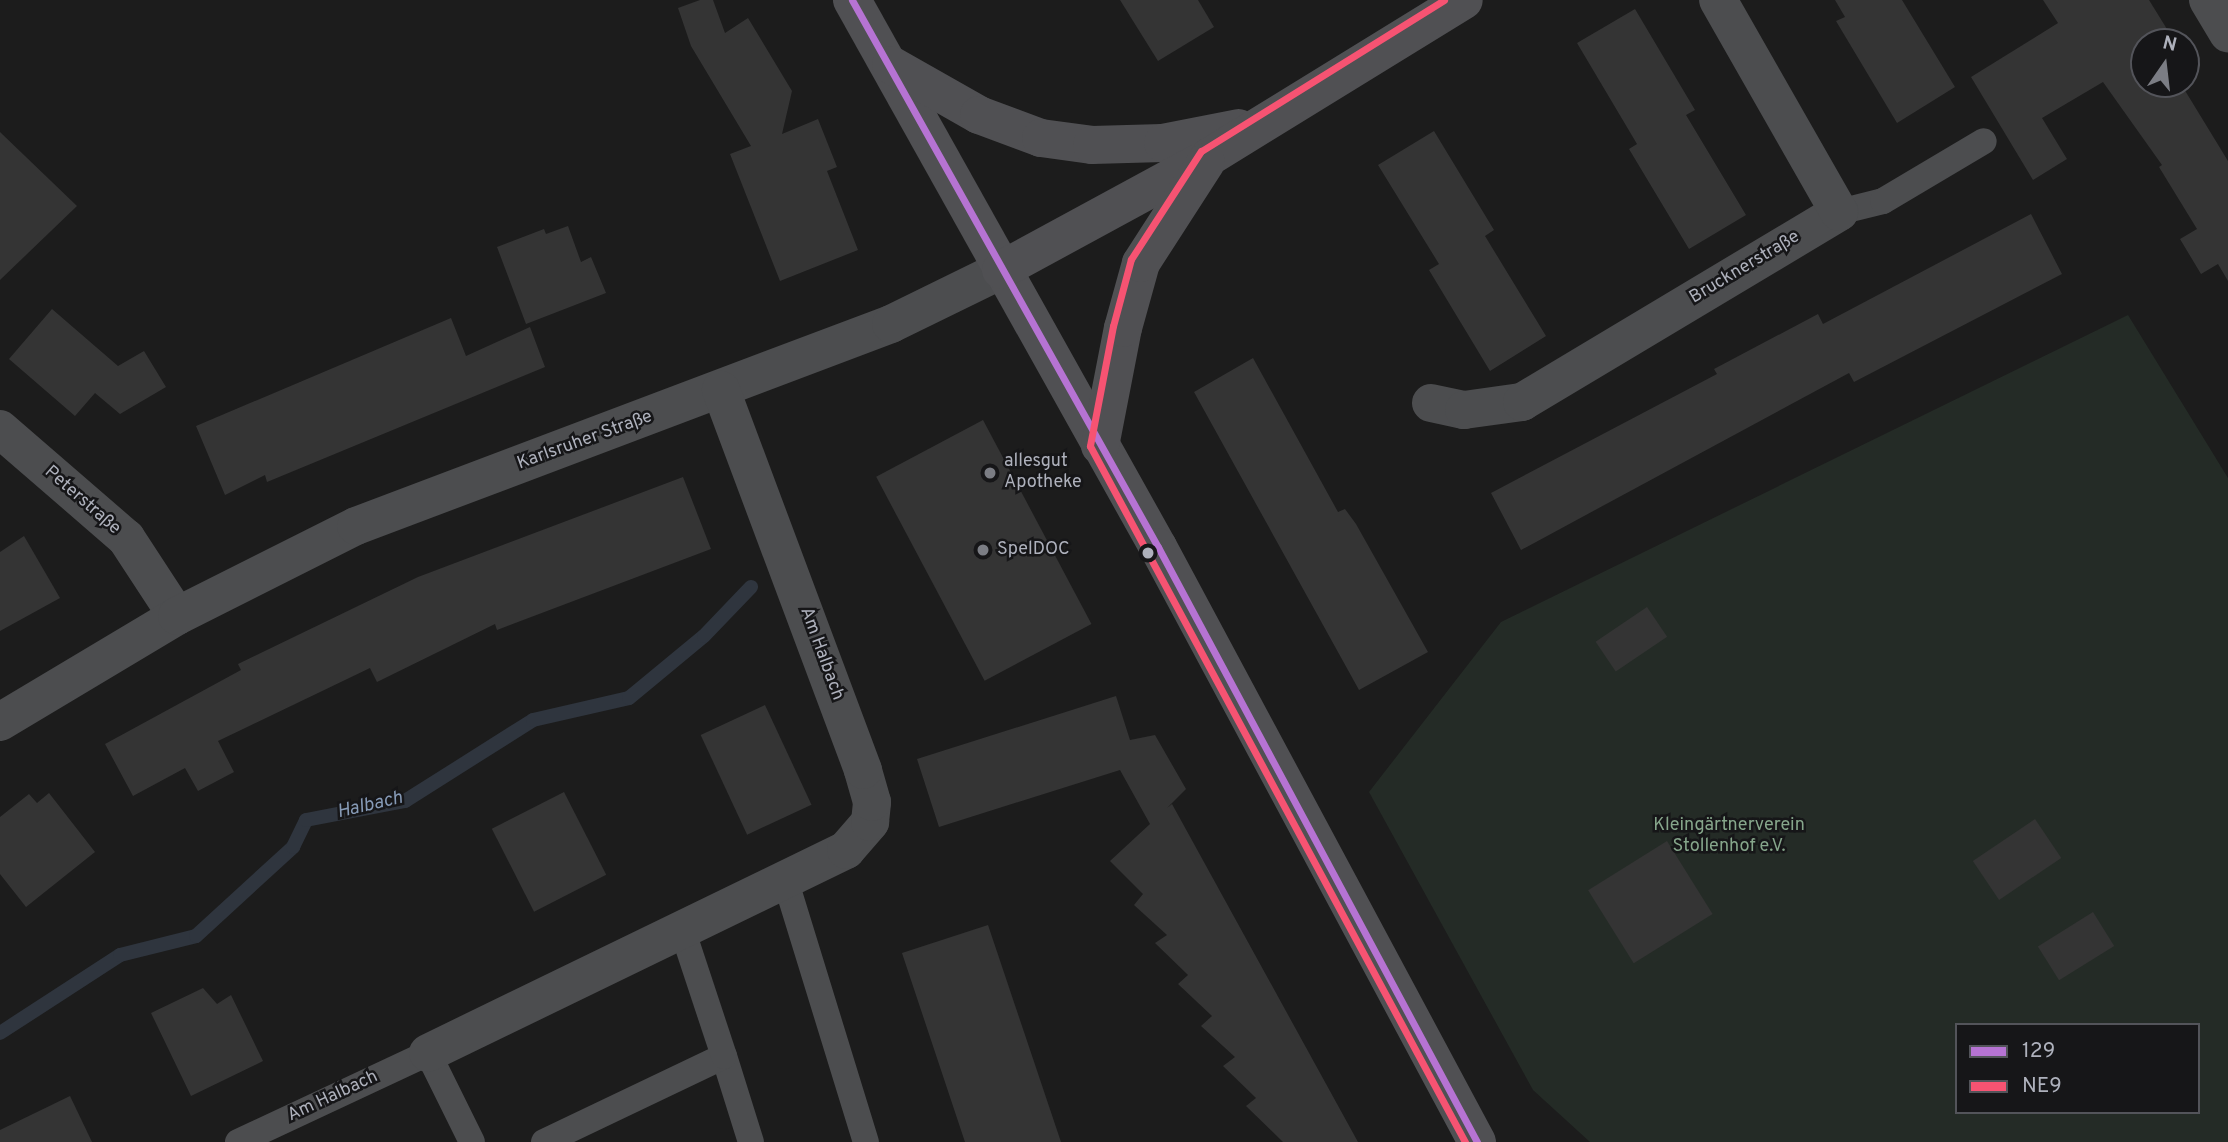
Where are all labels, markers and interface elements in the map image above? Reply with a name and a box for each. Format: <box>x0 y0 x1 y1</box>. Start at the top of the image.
north arrow <box>2130 28 2200 98</box>
text: N <box>2160 31 2179 58</box>
street label: Brucknerstraße <box>1686 227 1804 309</box>
street label: Karlsruher Straße <box>514 407 656 475</box>
place label: allesgut Apotheke <box>1004 452 1082 494</box>
street label: Peterstraße <box>39 462 125 540</box>
marker: allesgut Apotheke <box>982 465 998 481</box>
place label: SpelDOC <box>997 539 1070 561</box>
marker: SpelDOC <box>975 542 991 558</box>
unlabelled marker <box>1141 546 1155 560</box>
street label: Am Halbach <box>794 605 848 703</box>
water label: Halbach <box>335 787 405 825</box>
park label: Kleingärtnerverein Stollenhof e.V. <box>1653 816 1805 858</box>
legend <box>1955 1023 2200 1114</box>
text: 129 <box>2022 1038 2055 1065</box>
street label: Am Halbach <box>284 1067 382 1127</box>
text: NE9 <box>2022 1073 2062 1100</box>

